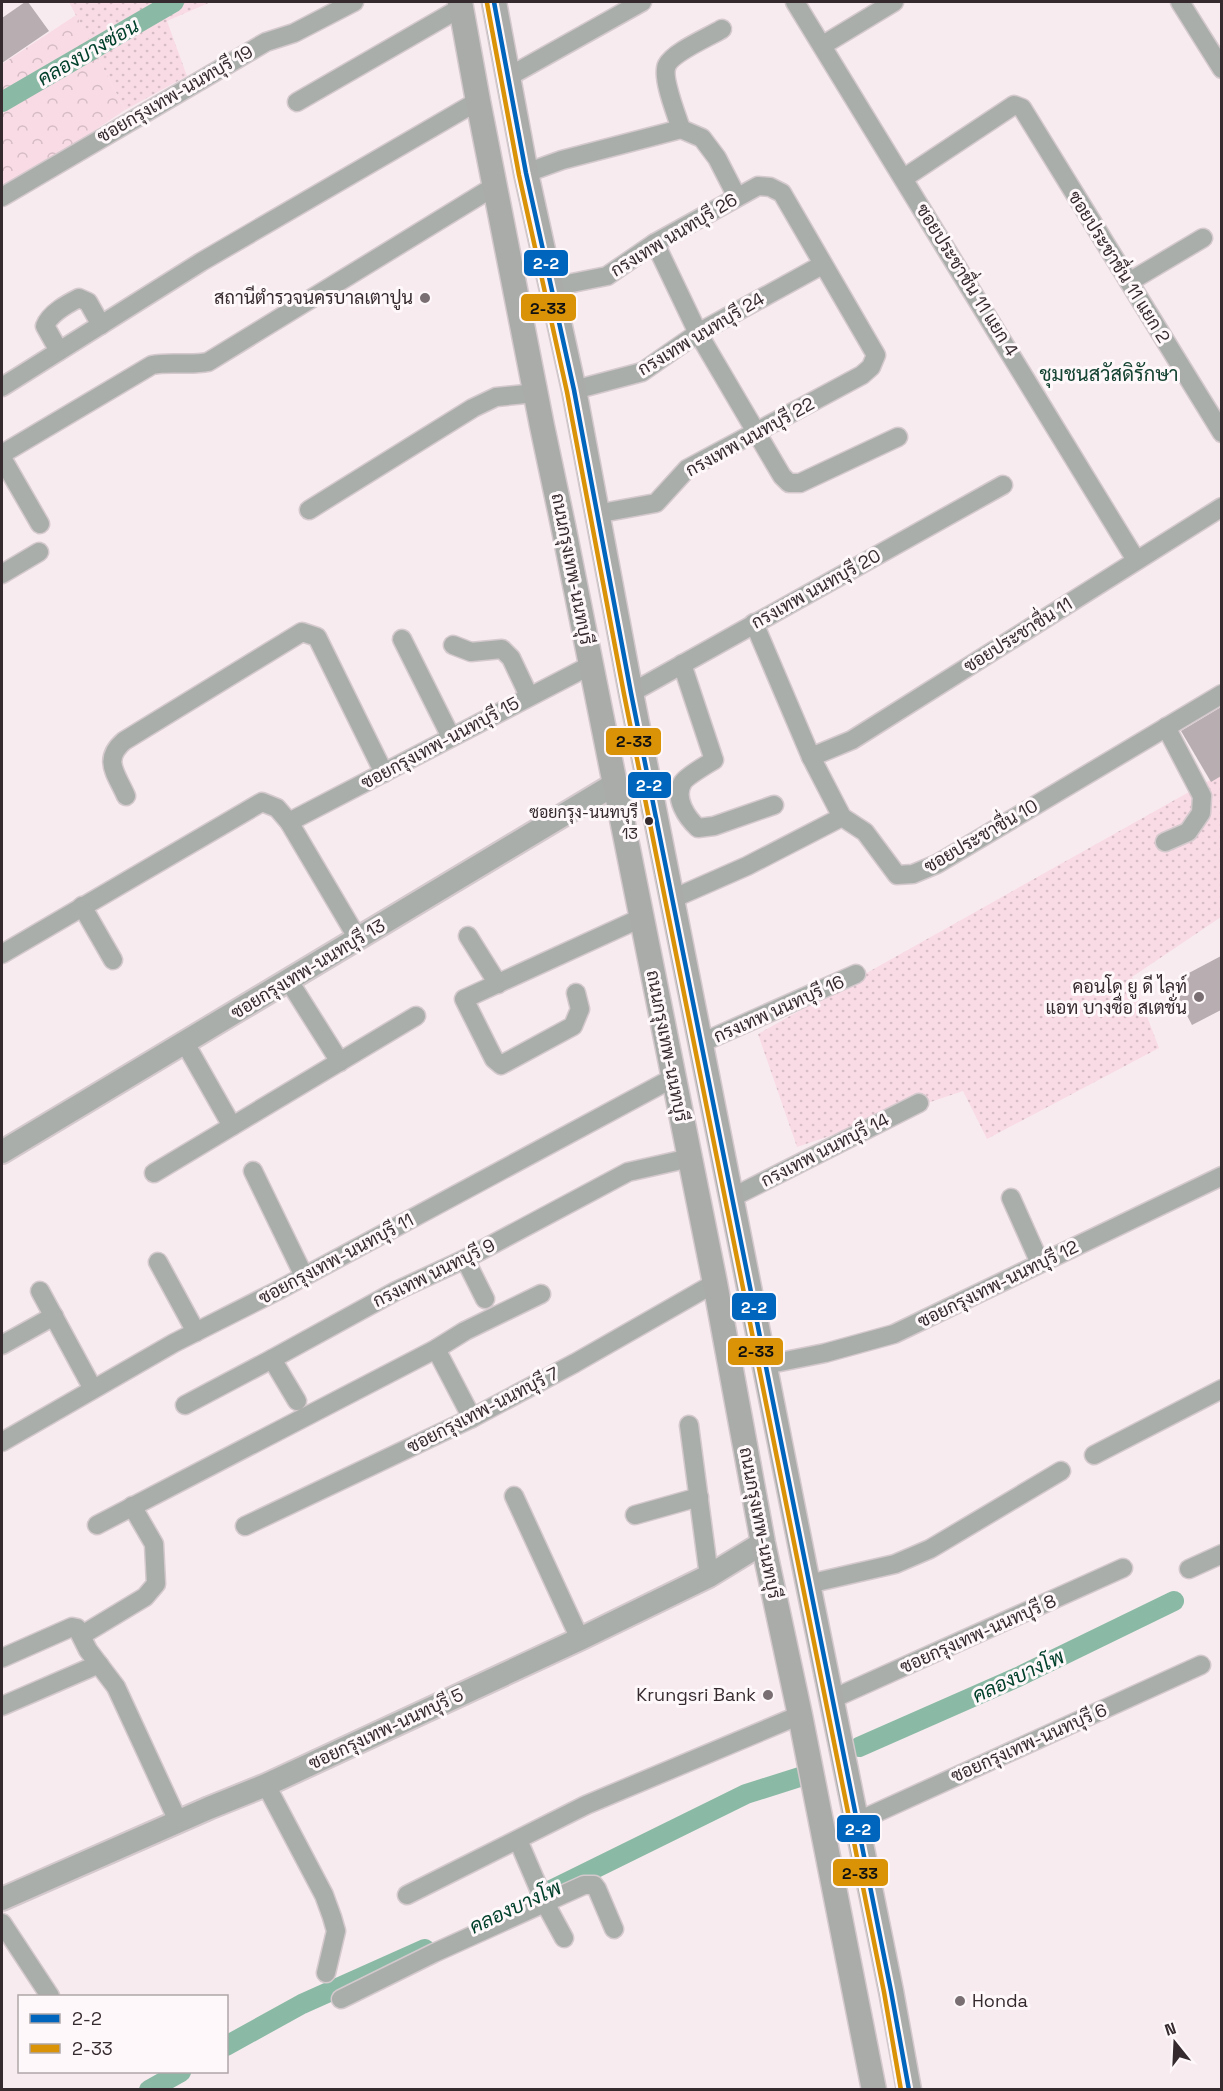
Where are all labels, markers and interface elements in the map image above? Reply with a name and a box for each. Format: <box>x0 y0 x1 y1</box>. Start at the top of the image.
water label: คลองบางซ่อน <box>33 12 144 92</box>
street label: ซอยกรุงเทพ-นนทบุรี 19 <box>92 39 257 148</box>
street label: ซอยประชาชื่น 11 แยก 2 <box>1063 184 1179 347</box>
street label: กรงเทพ นนทบุรี 26 <box>606 187 742 282</box>
street label: ซอยประชาชื่น 11 แยก 4 <box>911 197 1027 360</box>
line badge: 2-2 <box>523 249 569 277</box>
text: 2-2 <box>533 253 559 274</box>
place label: สถานีตำรวจนครบาลเตาปูน <box>214 285 413 311</box>
street label: กรงเทพ นนทบุรี 24 <box>633 286 769 381</box>
marker: สถานีตำรวจนครบาลเตาปูน <box>418 291 432 305</box>
line badge: 2-33 <box>520 293 577 322</box>
text: 2-33 <box>530 298 566 319</box>
district label: ชุมชนสวัสดิรักษา <box>1040 361 1178 388</box>
street label: กรงเทพ นนทบุรี 22 <box>681 391 819 482</box>
street label: ถนนกรุงเทพ-นนทบุรี <box>546 491 600 647</box>
street label: กรงเทพ นนทบุรี 20 <box>747 543 885 634</box>
street label: ซอยประชาชื่น 11 <box>957 589 1076 677</box>
street label: ซอยกรุงเทพ-นนทบุรี 15 <box>356 690 523 795</box>
line badge: 2-33 <box>605 727 662 756</box>
text: 2-33 <box>616 731 652 752</box>
line badge: 2-2 <box>627 771 672 799</box>
text: 2-2 <box>636 775 662 796</box>
street label: ซอยประชาชื่น 10 <box>918 790 1042 877</box>
place label: ซอยกรุง-นนทบุรี 13 <box>529 801 638 844</box>
marker: ซอยกรุง-นนทบุรี 13 <box>643 815 655 827</box>
street label: ซอยกรุงเทพ-นนทบุรี 13 <box>226 913 390 1025</box>
street label: ถนนกรุงเทพ-นนทบุรี <box>641 968 695 1124</box>
street label: กรงเทพ นนทบุรี 16 <box>710 969 848 1049</box>
place label: คอนโด ยู ดี ไลท์ แอท บางซื่อ สเตชั่น <box>1045 974 1187 1019</box>
marker: คอนโด ยู ดี ไลท์ แอท บางซื่อ สเตชั่น <box>1192 990 1206 1004</box>
street label: กรงเทพ นนทบุรี 14 <box>756 1106 893 1193</box>
street label: ซอยกรุงเทพ-นนทบุรี 11 <box>254 1207 418 1310</box>
street label: กรงเทพ นนทบุรี 9 <box>369 1232 499 1313</box>
street label: ซอยกรุงเทพ-นนทบุรี 12 <box>913 1234 1082 1333</box>
line badge: 2-2 <box>731 1292 777 1321</box>
text: 2-2 <box>741 1297 767 1318</box>
line badge: 2-33 <box>727 1337 784 1366</box>
text: 2-33 <box>738 1341 774 1362</box>
street label: ซอยกรุงเทพ-นนทบุรี 7 <box>402 1360 563 1459</box>
street label: ถนนกรุงเทพ-นนทบุรี <box>734 1445 788 1601</box>
street label: ซอยกรุงเทพ-นนทบุรี 8 <box>896 1588 1060 1679</box>
water label: คลองบางโพ <box>968 1643 1069 1709</box>
street label: ซอยกรุงเทพ-นนทบุรี 5 <box>304 1682 467 1775</box>
place label: Krungsri Bank <box>636 1683 756 1706</box>
marker: Krungsri Bank <box>761 1688 775 1702</box>
street label: ซอยกรุงเทพ-นนทบุรี 6 <box>947 1697 1111 1788</box>
line badge: 2-2 <box>836 1814 881 1843</box>
text: 2-2 <box>845 1819 871 1840</box>
line badge: 2-33 <box>832 1858 889 1887</box>
text: 2-33 <box>842 1863 878 1884</box>
water label: คลองบางโพ <box>465 1874 566 1940</box>
place label: Honda <box>972 1989 1028 2012</box>
marker: Honda <box>953 1994 967 2008</box>
legend <box>18 1995 228 2073</box>
text: 2-2 <box>72 2007 102 2030</box>
north arrow <box>1145 2013 1205 2073</box>
text: N <box>1162 2018 1179 2041</box>
text: 2-33 <box>72 2037 113 2060</box>

